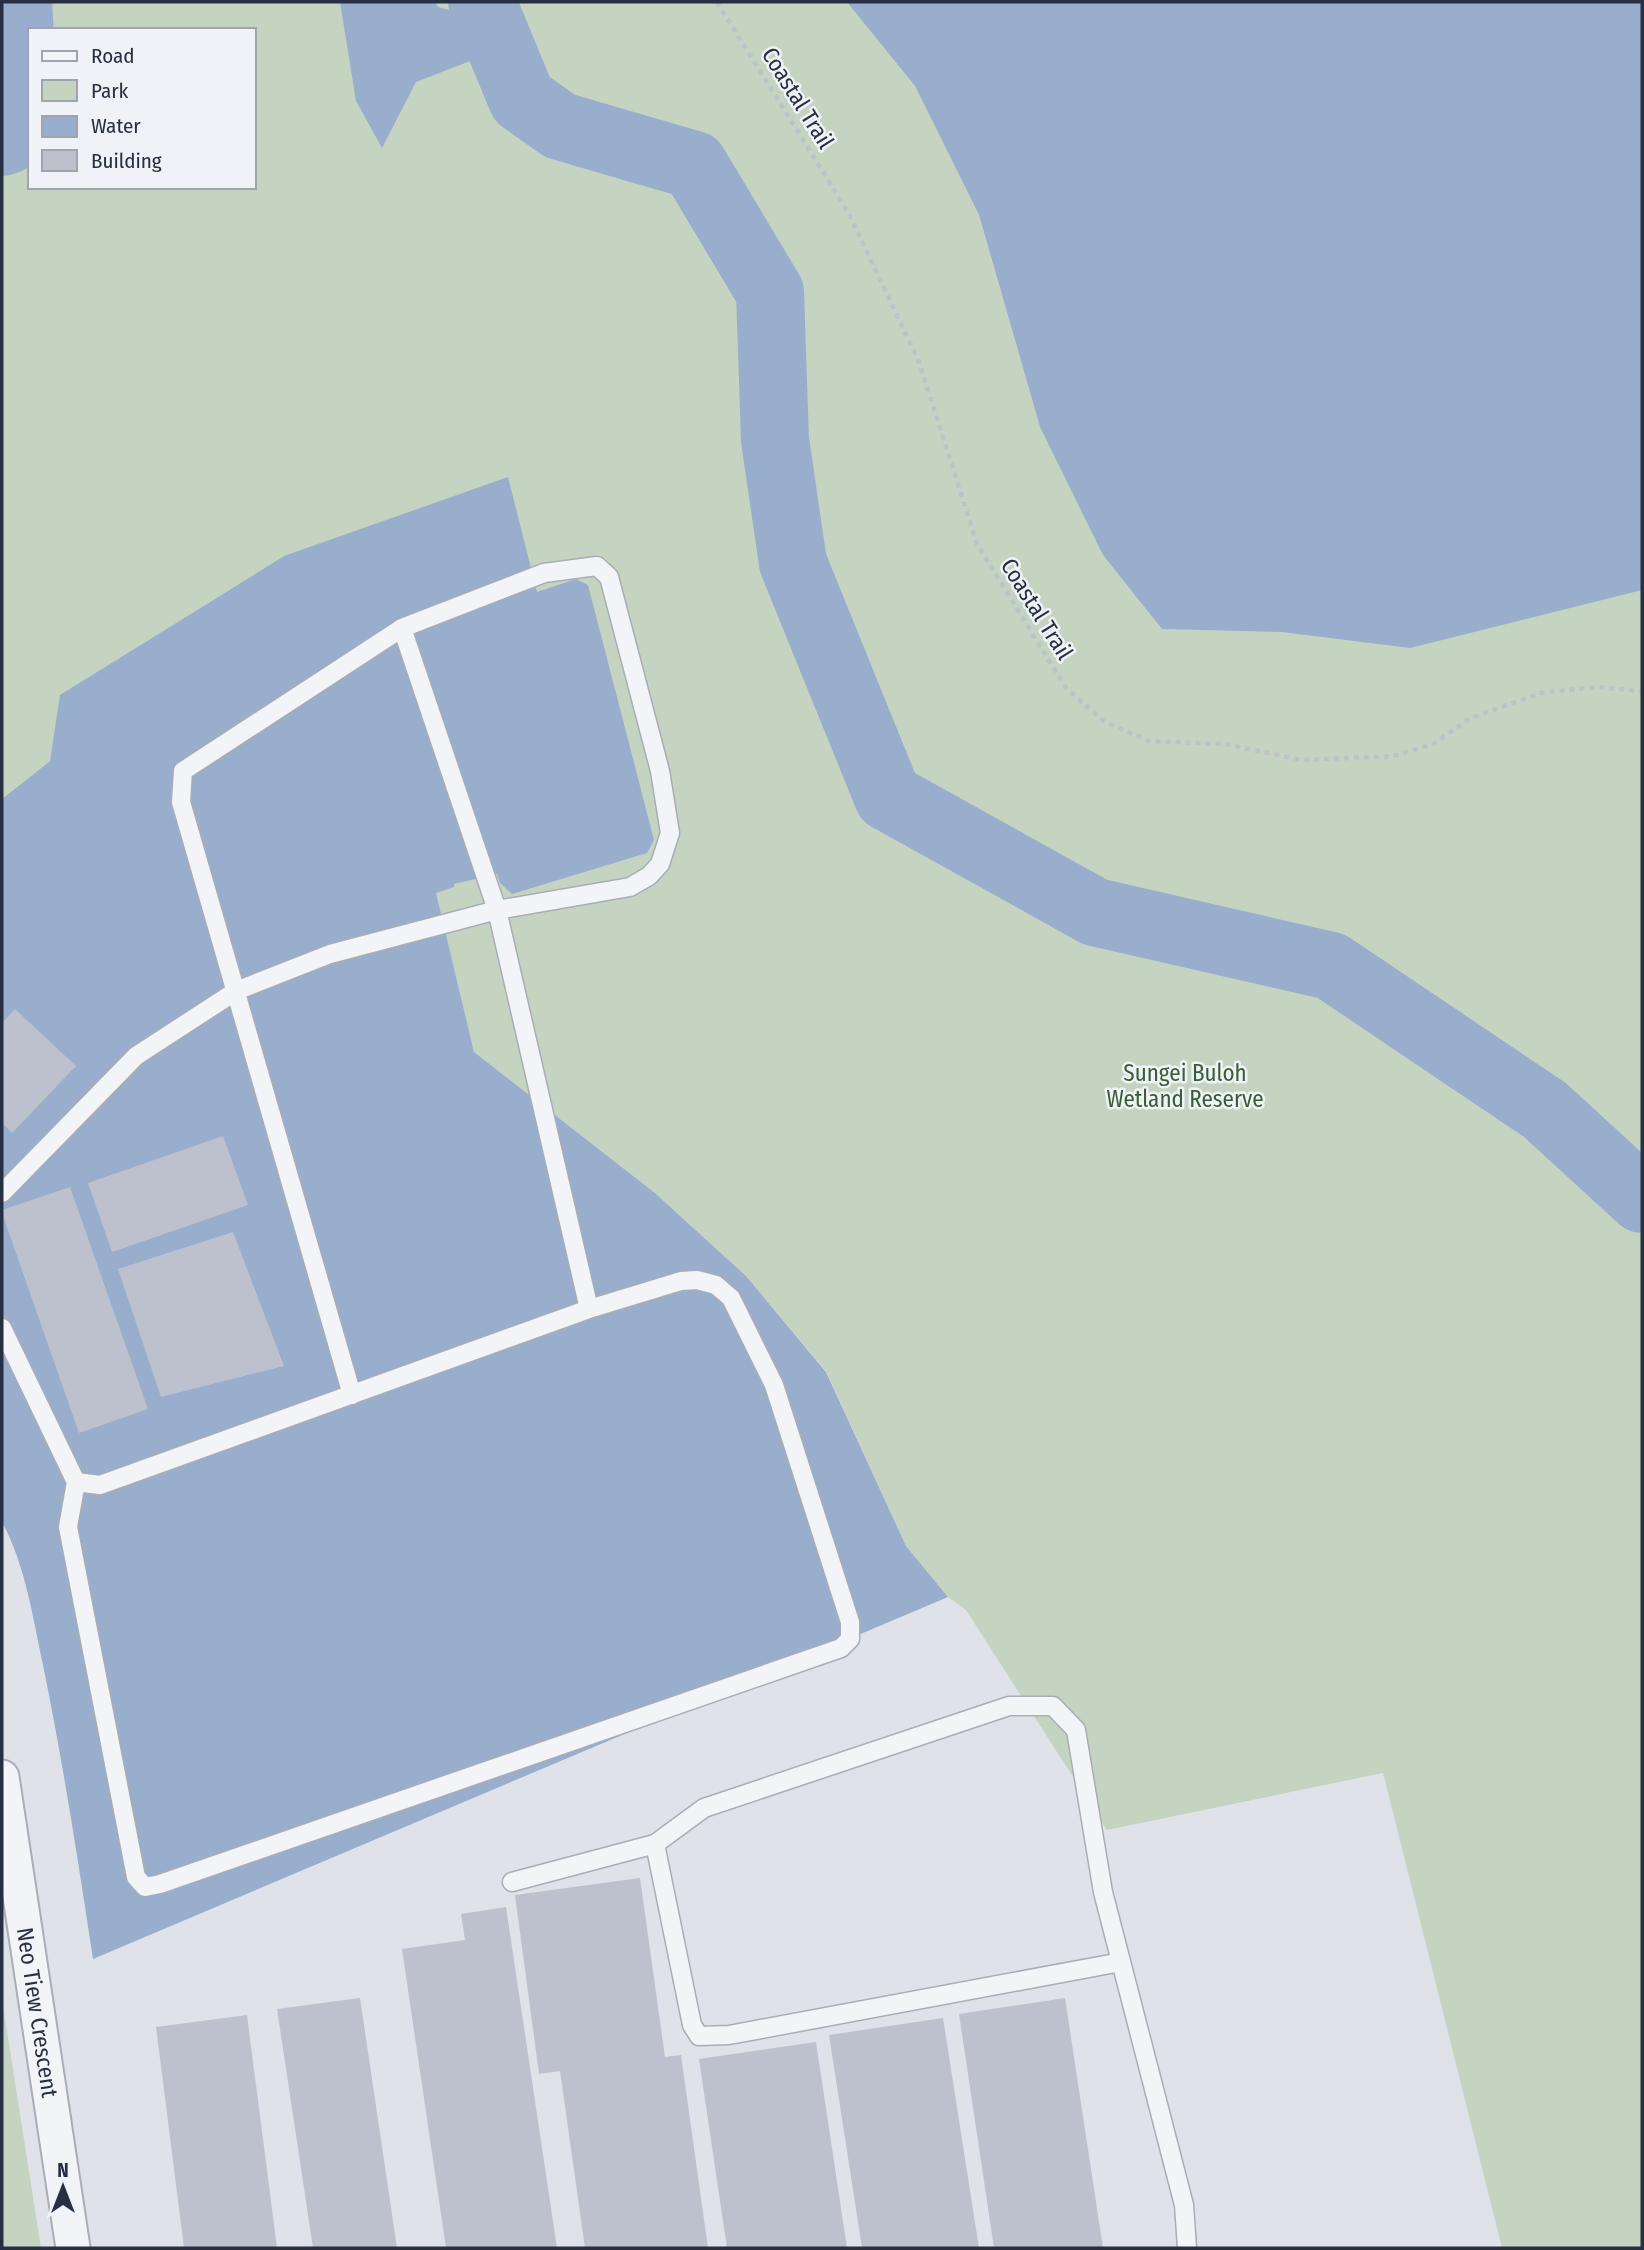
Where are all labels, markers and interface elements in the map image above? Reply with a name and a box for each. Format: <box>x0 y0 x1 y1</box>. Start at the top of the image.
legend <box>28 28 256 189</box>
street label: Coastal Trail <box>756 42 840 154</box>
text: Road <box>91 43 135 69</box>
text: Park <box>91 78 129 104</box>
text: Water <box>91 113 141 139</box>
text: Building <box>91 148 162 174</box>
street label: Coastal Trail <box>995 553 1079 665</box>
park label: Sungei Buloh Wetland Reserve <box>1107 1059 1264 1113</box>
street label: Neo Tiew Crescent <box>11 1925 64 2100</box>
north arrow <box>28 2152 98 2222</box>
text: N <box>57 2159 69 2182</box>

